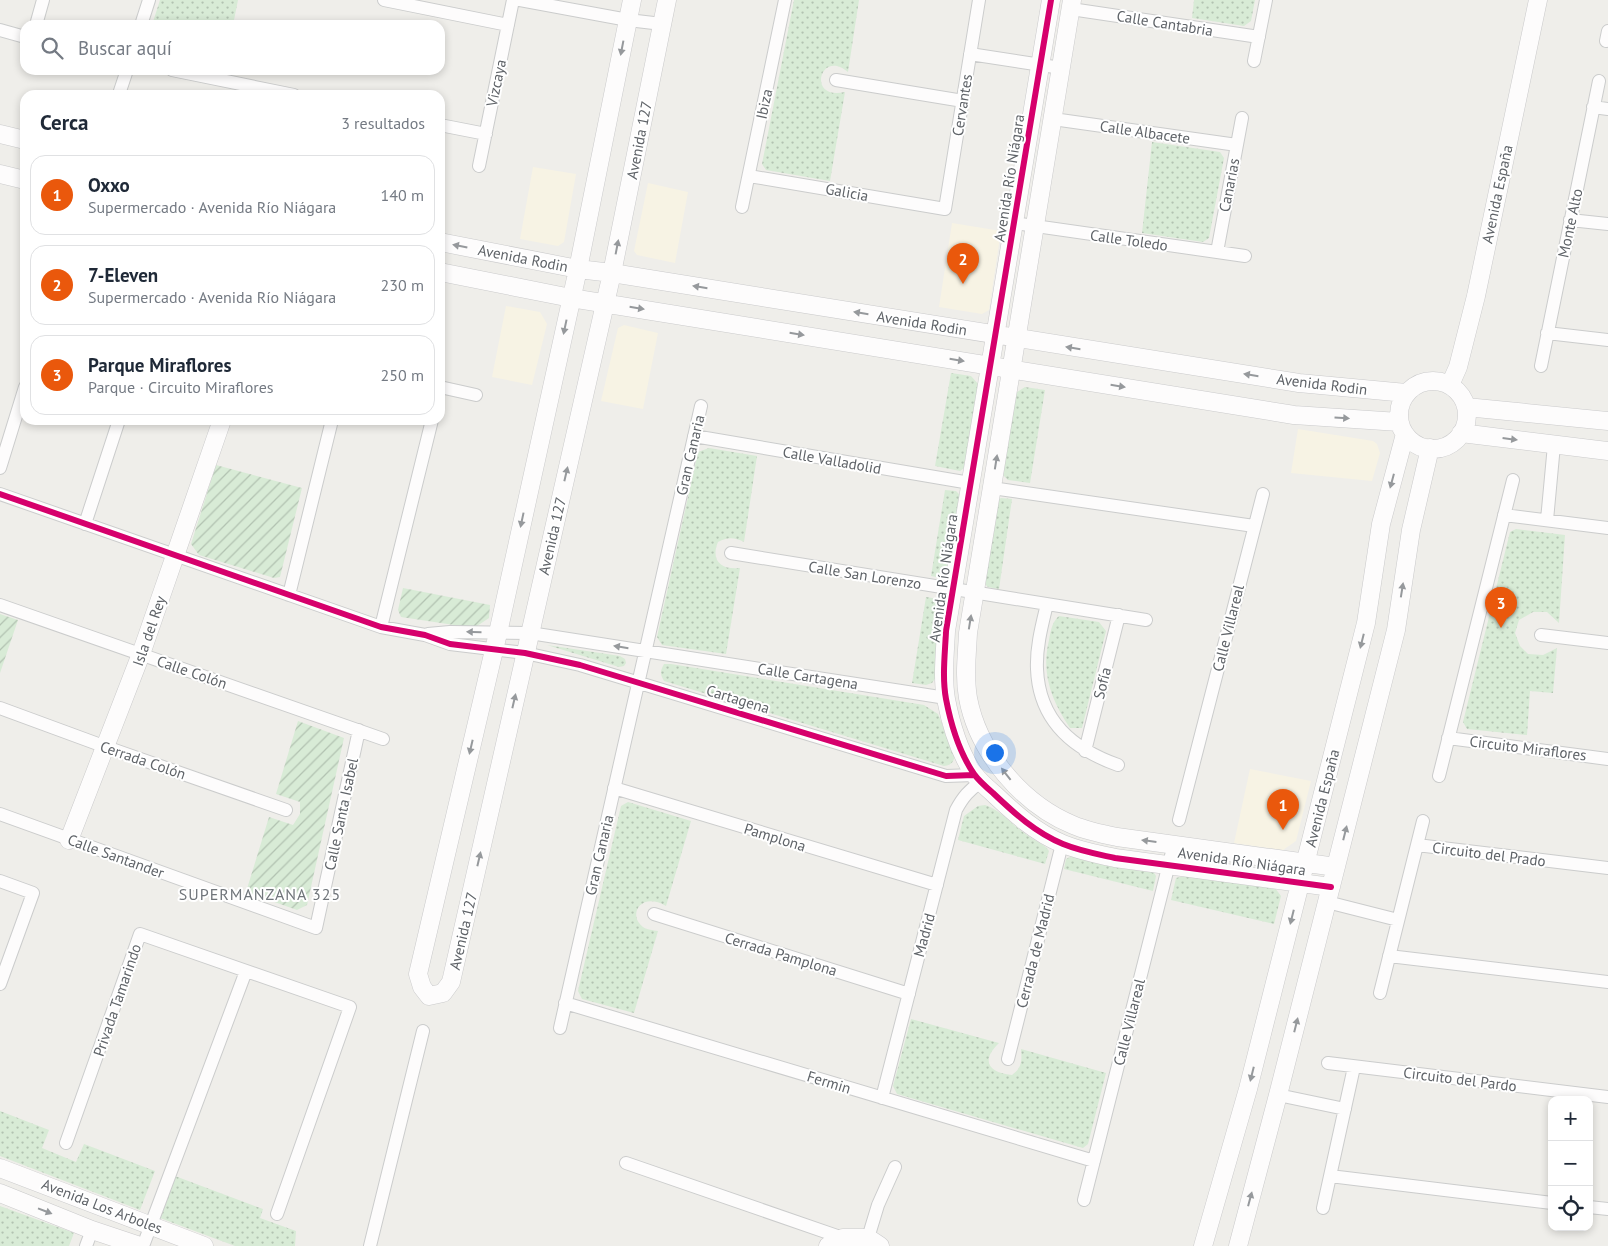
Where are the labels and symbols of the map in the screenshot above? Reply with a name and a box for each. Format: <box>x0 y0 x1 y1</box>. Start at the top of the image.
street label: Calle Cantabria <box>1115 6 1215 40</box>
one-way arrow <box>618 40 626 55</box>
street label: Vizcaya <box>482 58 510 109</box>
street label: Cervantes <box>948 73 976 137</box>
street label: Ibiza <box>752 87 776 121</box>
street label: Avenida 127 <box>622 99 656 181</box>
street label: Avenida Río Niágara <box>990 113 1028 243</box>
street label: Calle Albacete <box>1099 116 1191 148</box>
street label: Avenida España <box>1477 143 1517 245</box>
street label: Canarias <box>1214 157 1244 213</box>
street label: Galicia <box>824 179 870 205</box>
street label: Monte Alto <box>1553 187 1587 259</box>
street label: Calle Toledo <box>1089 225 1169 255</box>
street label: Avenida Rodin <box>476 240 570 276</box>
one-way arrow <box>613 240 621 255</box>
one-way arrow <box>452 242 468 250</box>
pin: 2 <box>947 243 979 284</box>
one-way arrow <box>692 283 708 291</box>
one-way arrow <box>629 305 645 313</box>
street label: Avenida Rodin <box>875 306 969 340</box>
one-way arrow <box>852 309 868 317</box>
one-way arrow <box>561 319 569 335</box>
one-way arrow <box>789 331 805 339</box>
one-way arrow <box>1065 343 1081 351</box>
one-way arrow <box>950 357 966 365</box>
street label: Avenida Rodin <box>1276 369 1368 399</box>
one-way arrow <box>1243 371 1259 379</box>
one-way arrow <box>1110 383 1126 391</box>
street label: Gran Canaria <box>672 413 708 497</box>
one-way arrow <box>1335 415 1351 423</box>
one-way arrow <box>1502 435 1518 443</box>
street label: Calle Valladolid <box>781 442 883 478</box>
one-way arrow <box>992 454 1000 470</box>
one-way arrow <box>562 466 570 481</box>
one-way arrow <box>1388 474 1396 489</box>
street label: Avenida 127 <box>534 495 570 577</box>
one-way arrow <box>518 512 526 528</box>
street label: Avenida Río Niágara <box>925 513 961 643</box>
street label: Calle San Lorenzo <box>807 557 923 593</box>
street label: Calle Villareal <box>1208 582 1248 673</box>
one-way arrow <box>1398 582 1406 598</box>
pin: 3 <box>1485 587 1517 628</box>
street label: Isla del Rey <box>128 593 170 669</box>
one-way arrow <box>966 614 974 630</box>
one-way arrow <box>466 628 482 636</box>
one-way arrow <box>1358 633 1366 648</box>
one-way arrow <box>613 643 629 651</box>
street label: Calle Colón <box>154 651 230 693</box>
street label: Calle Cartagena <box>756 659 860 693</box>
street label: Sofía <box>1089 665 1115 701</box>
street label: Cartagena <box>704 680 772 718</box>
one-way arrow <box>511 692 519 708</box>
street label: Circuito Miraflores <box>1468 731 1588 765</box>
street label: Cerrada Colón <box>98 736 188 784</box>
one-way arrow <box>467 739 475 754</box>
your location <box>982 740 1008 766</box>
street label: Avenida España <box>1301 747 1343 849</box>
street label: Calle Santa Isabel <box>320 755 362 872</box>
one-way arrow <box>1001 768 1012 781</box>
pin: 1 <box>1267 789 1299 830</box>
street label: Gran Canaria <box>581 813 617 897</box>
street label: Pamplona <box>742 819 808 855</box>
one-way arrow <box>1341 826 1349 841</box>
street label: Calle Santander <box>65 830 167 882</box>
one-way arrow <box>1141 837 1157 845</box>
street label: Circuito del Prado <box>1431 838 1547 870</box>
street label: Avenida Río Niágara <box>1177 843 1307 879</box>
one-way arrow <box>475 852 483 867</box>
district label: SUPERMANZANA 325 <box>179 884 341 904</box>
street label: Avenida 127 <box>445 890 481 972</box>
street label: Cerrada de Madrid <box>1012 892 1058 1010</box>
one-way arrow <box>1288 909 1296 924</box>
street label: Madrid <box>909 911 939 959</box>
street label: Cerrada Pamplona <box>723 928 839 980</box>
street label: Privada Tamarindo <box>89 941 145 1059</box>
street label: Calle Villareal <box>1109 976 1149 1067</box>
one-way arrow <box>1292 1017 1300 1032</box>
street label: Circuito del Pardo <box>1402 1063 1518 1095</box>
street label: Fermin <box>805 1066 853 1098</box>
one-way arrow <box>1248 1067 1256 1082</box>
street label: Avenida Los Arboles <box>39 1174 165 1238</box>
one-way arrow <box>1247 1191 1255 1206</box>
one-way arrow <box>38 1208 53 1215</box>

